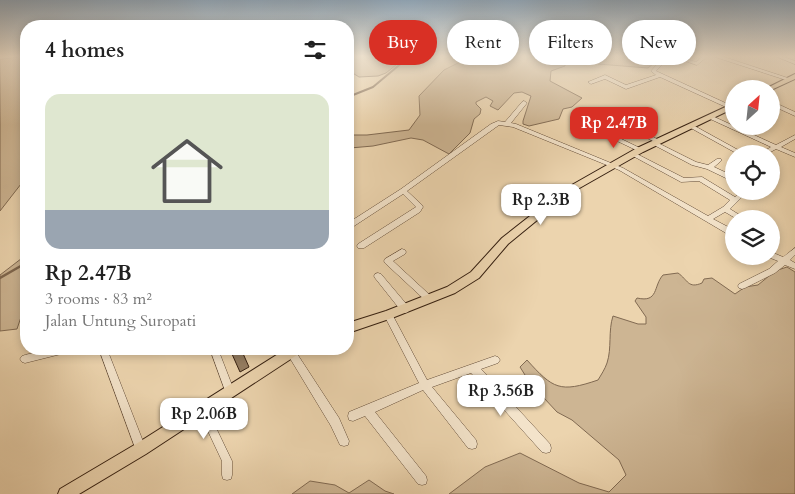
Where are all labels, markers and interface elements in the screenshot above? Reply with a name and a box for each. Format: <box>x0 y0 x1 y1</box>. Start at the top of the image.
chip: Buy <box>369 20 437 65</box>
chip: Rent <box>447 20 519 65</box>
chip: Filters <box>529 20 612 65</box>
chip: New <box>622 20 696 65</box>
text: 4 homes <box>45 36 124 65</box>
icon: filters <box>301 36 329 64</box>
north arrow <box>725 80 780 135</box>
map controls <box>725 80 780 265</box>
pin: Rp 2.47B <box>562 106 666 149</box>
text: Rp 2.47B <box>581 112 647 134</box>
icon: home <box>142 126 232 216</box>
button: locate <box>725 145 780 200</box>
pin: Rp 2.3B <box>495 184 587 226</box>
text: Rp 2.3B <box>512 189 570 211</box>
button: layers <box>725 210 780 265</box>
text: Rp 2.47B <box>45 259 132 288</box>
text: 3 rooms · 83 m² <box>45 288 152 310</box>
text: Jalan Untung Suropati <box>45 310 196 332</box>
pin: Rp 3.56B <box>449 374 553 417</box>
text: Rp 3.56B <box>468 380 534 402</box>
pin: Rp 2.06B <box>152 398 256 440</box>
text: Rp 2.06B <box>171 403 237 425</box>

